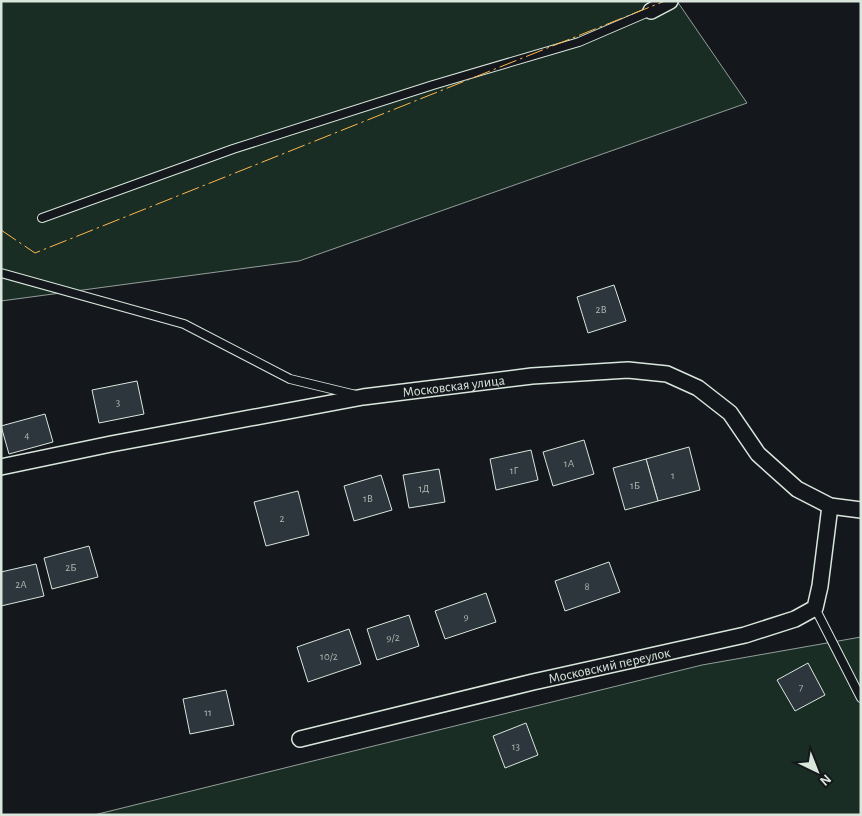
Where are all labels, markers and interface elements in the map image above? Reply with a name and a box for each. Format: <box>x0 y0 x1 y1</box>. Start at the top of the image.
house number: 2В <box>595 304 607 315</box>
street label: Московская улица <box>402 373 506 400</box>
house number: 3 <box>116 397 121 408</box>
house number: 4 <box>24 430 30 441</box>
house number: 1А <box>564 458 575 469</box>
house number: 1Г <box>510 465 518 476</box>
house number: 1 <box>671 470 675 481</box>
house number: 1Б <box>630 480 640 491</box>
house number: 1Д <box>419 483 429 494</box>
house number: 1В <box>363 493 373 504</box>
house number: 2 <box>279 513 285 524</box>
house number: 2Б <box>65 562 77 573</box>
house number: 2А <box>15 579 27 590</box>
house number: 8 <box>584 581 590 592</box>
house number: 9 <box>463 611 469 622</box>
house number: 9/2 <box>386 632 400 643</box>
street label: Московский переулок <box>547 646 672 686</box>
house number: 10/2 <box>320 651 338 662</box>
house number: 7 <box>799 682 804 693</box>
house number: 11 <box>204 707 212 718</box>
house number: 13 <box>512 741 521 752</box>
north arrow <box>792 746 842 796</box>
text: N <box>817 771 834 788</box>

